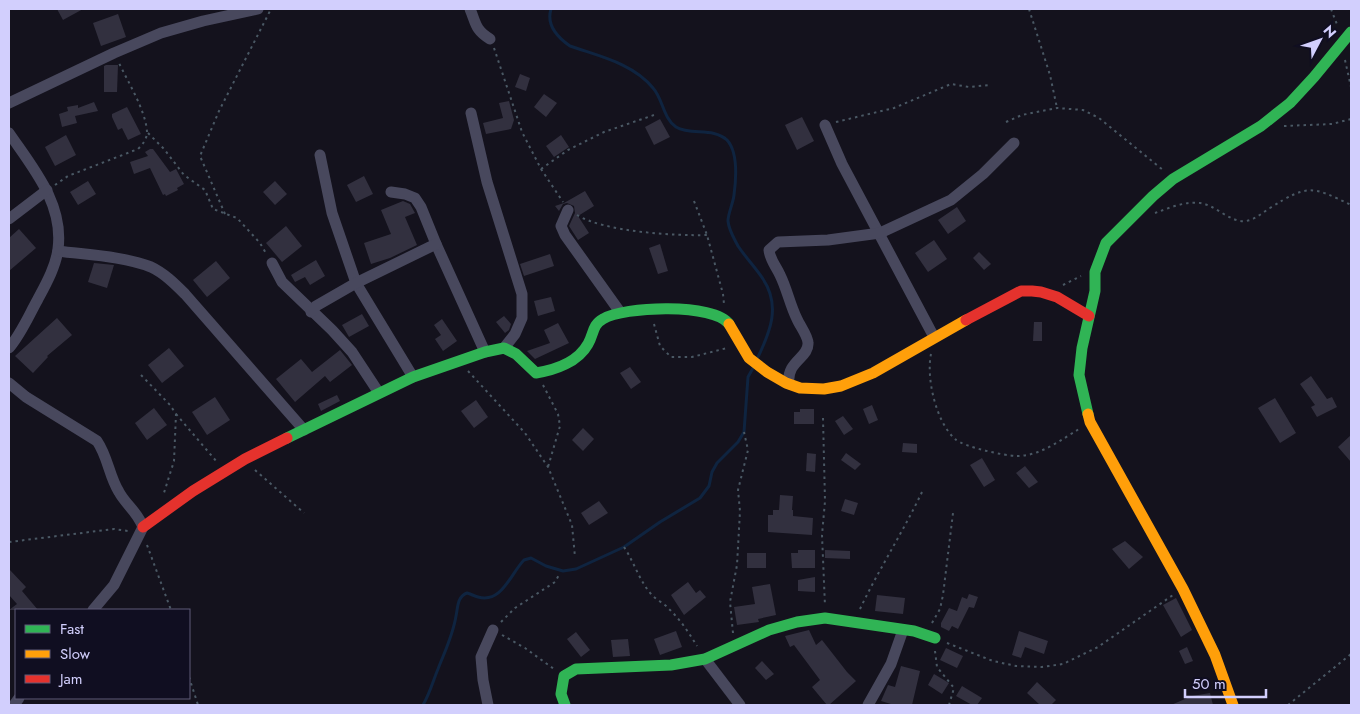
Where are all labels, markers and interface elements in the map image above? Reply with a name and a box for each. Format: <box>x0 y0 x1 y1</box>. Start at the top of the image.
north arrow <box>1295 15 1345 65</box>
text: N <box>1319 21 1341 42</box>
legend <box>15 609 190 699</box>
text: Fast <box>60 618 84 640</box>
text: Slow <box>60 643 91 665</box>
scale bar <box>1185 666 1266 698</box>
text: Jam <box>58 668 83 690</box>
text: 50 m <box>1192 673 1226 695</box>

